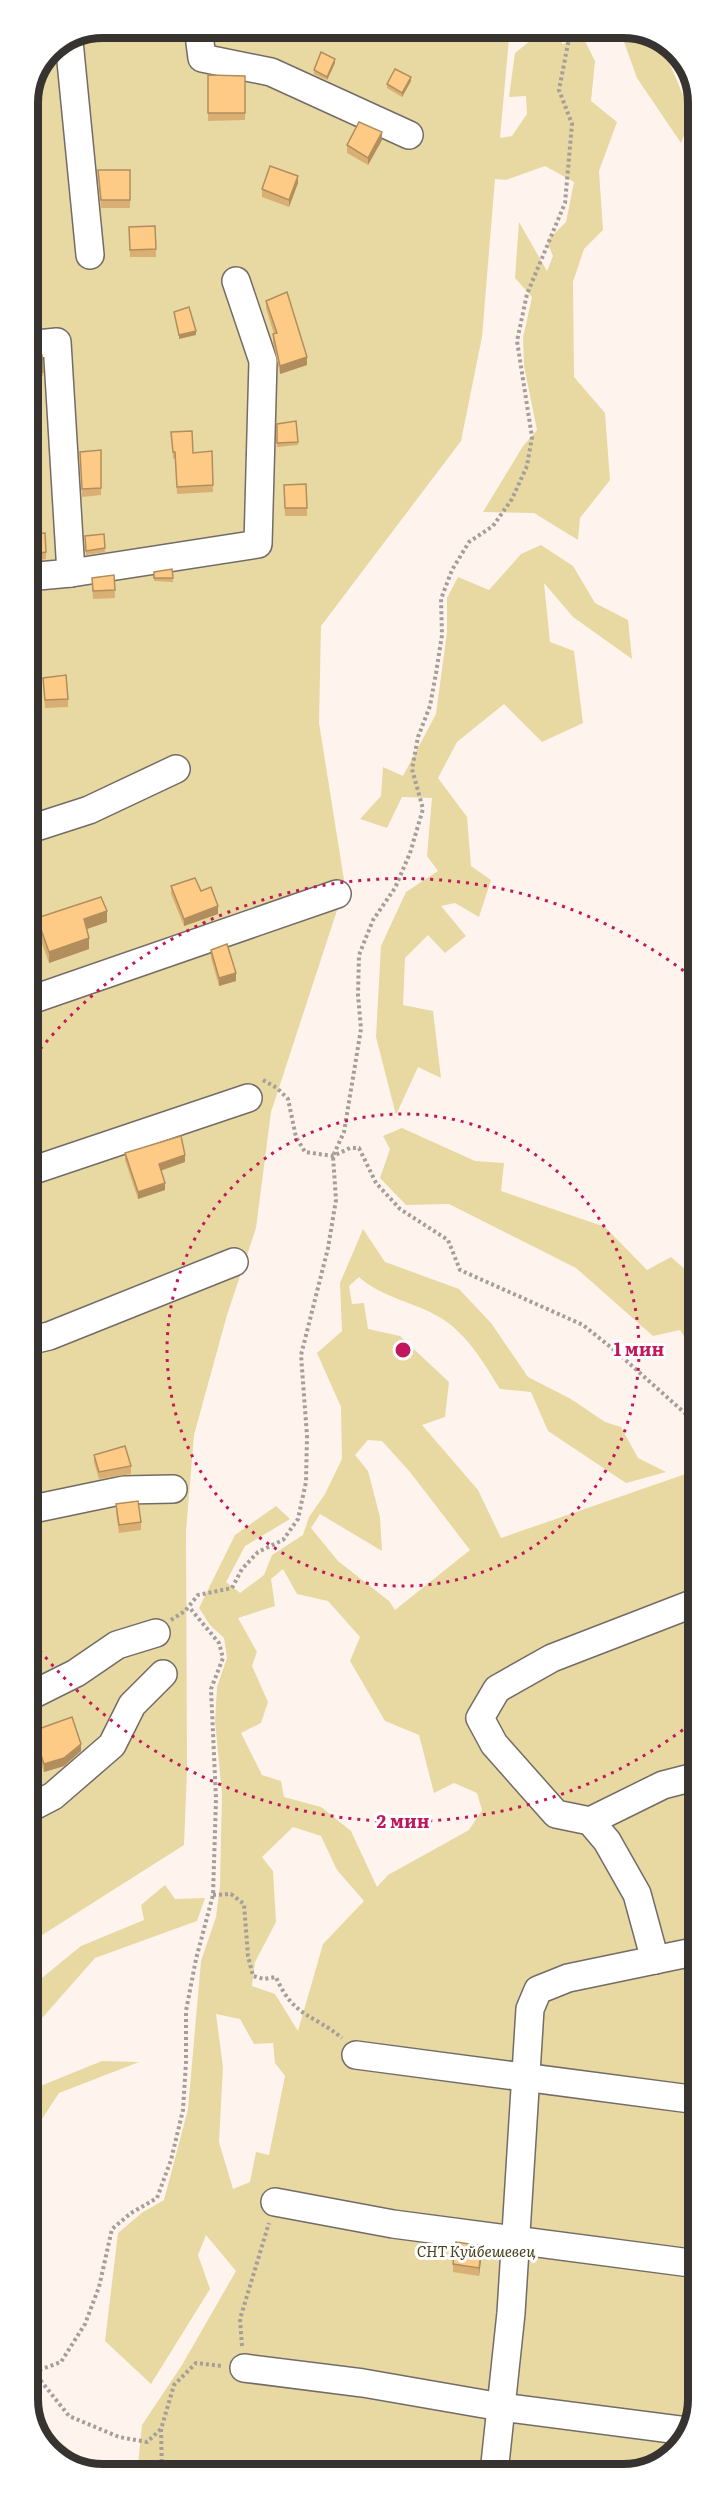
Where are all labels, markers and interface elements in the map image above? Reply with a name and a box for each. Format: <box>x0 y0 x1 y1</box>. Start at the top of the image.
text: 1 мин <box>614 1335 665 1362</box>
centre of rings <box>393 1340 413 1360</box>
text: 2 мин <box>377 1807 430 1834</box>
park label: СНТ Куйбешевец <box>417 2239 536 2262</box>

